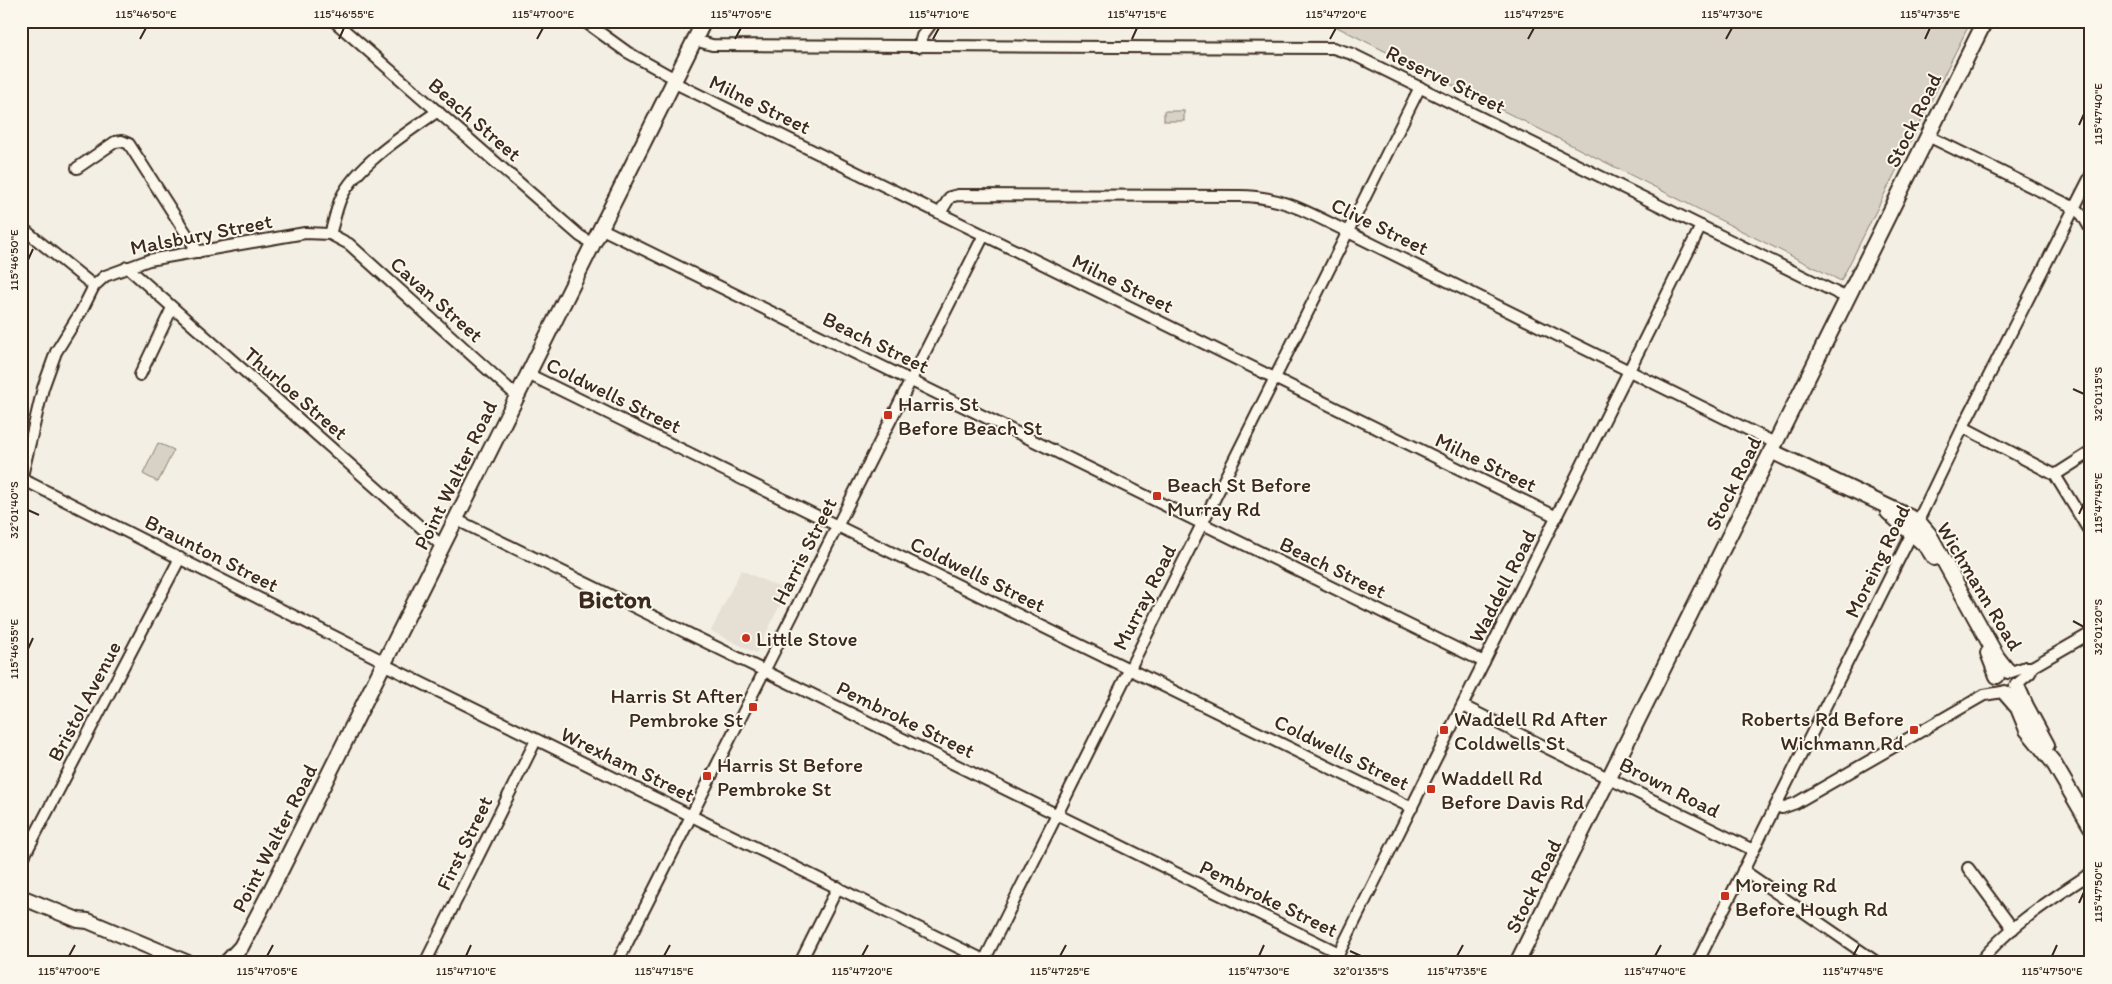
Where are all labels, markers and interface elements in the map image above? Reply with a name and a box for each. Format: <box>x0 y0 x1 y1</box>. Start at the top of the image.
text: 115°46'50"E <box>115 7 177 21</box>
text: 115°46'55"E <box>314 7 375 21</box>
text: 115°47'00"E <box>512 7 574 21</box>
text: 115°47'05"E <box>710 7 772 21</box>
text: 115°47'10"E <box>909 7 970 21</box>
text: 115°47'15"E <box>1107 7 1167 21</box>
text: 115°47'20"E <box>1305 7 1367 21</box>
text: 115°47'25"E <box>1504 7 1564 21</box>
text: 115°47'30"E <box>1701 7 1763 21</box>
text: 115°47'35"E <box>1900 7 1960 21</box>
street label: Reserve Street <box>1382 39 1510 119</box>
street label: Stock Road <box>1879 68 1947 171</box>
street label: Milne Street <box>705 69 815 139</box>
street label: Beach Street <box>423 72 527 166</box>
text: 115°47'40"E <box>2091 83 2105 145</box>
street label: Clive Street <box>1327 192 1433 260</box>
street label: Malsbury Street <box>128 208 274 260</box>
text: 115°46'50"E <box>7 229 21 291</box>
street label: Milne Street <box>1068 248 1178 318</box>
street label: Cavan Street <box>385 251 489 347</box>
street label: Beach Street <box>819 306 933 379</box>
street label: Thurloe Street <box>239 341 353 445</box>
street label: Coldwells Street <box>542 351 686 439</box>
text: 32°01'15"S <box>2091 366 2105 421</box>
place label: Harris St Before Beach St <box>898 391 1043 440</box>
street label: Point Walter Road <box>408 396 502 554</box>
marker: Harris St Before Beach St <box>882 409 894 421</box>
street label: Milne Street <box>1431 427 1541 497</box>
street label: Stock Road <box>1699 431 1767 534</box>
place label: Beach St Before Murray Rd <box>1167 472 1311 521</box>
text: 115°47'45"E <box>2091 472 2105 533</box>
text: 32°01'40"S <box>7 481 21 539</box>
marker: Beach St Before Murray Rd <box>1151 490 1163 502</box>
street label: Harris Street <box>766 493 842 609</box>
street label: Moreing Road <box>1839 500 1915 622</box>
street label: Braunton Street <box>141 509 283 597</box>
street label: Wichmann Road <box>1932 517 2028 655</box>
street label: Waddell Road <box>1463 525 1541 647</box>
street label: Coldwells Street <box>906 530 1050 618</box>
street label: Beach Street <box>1276 531 1390 604</box>
street label: Murray Road <box>1107 540 1181 654</box>
district label: Bicton <box>578 583 652 615</box>
text: 32°01'20"S <box>2091 599 2105 655</box>
text: 115°46'55"E <box>7 618 21 679</box>
place label: Little Stove <box>756 626 858 651</box>
marker: Little Stove <box>740 632 752 644</box>
street label: Bristol Avenue <box>42 637 126 765</box>
street label: Pembroke Street <box>833 675 979 763</box>
place label: Harris St After Pembroke St <box>610 683 743 732</box>
marker: Harris St After Pembroke St <box>747 701 759 713</box>
place label: Waddell Rd After Coldwells St <box>1454 706 1608 755</box>
place label: Roberts Rd Before Wichmann Rd <box>1741 706 1905 755</box>
street label: Coldwells Street <box>1270 708 1414 796</box>
street label: Wrexham Street <box>557 721 699 807</box>
marker: Waddell Rd After Coldwells St <box>1438 724 1450 736</box>
marker: Roberts Rd Before Wichmann Rd <box>1908 724 1920 736</box>
street label: Brown Road <box>1615 751 1725 823</box>
place label: Harris St Before Pembroke St <box>717 752 863 801</box>
street label: Point Walter Road <box>226 759 322 916</box>
place label: Waddell Rd Before Davis Rd <box>1441 765 1584 814</box>
marker: Harris St Before Pembroke St <box>701 770 713 782</box>
marker: Waddell Rd Before Davis Rd <box>1425 783 1437 795</box>
street label: First Street <box>430 792 498 894</box>
street label: Stock Road <box>1499 834 1567 937</box>
street label: Pembroke Street <box>1196 854 1342 942</box>
text: 115°47'50"E <box>2091 861 2105 923</box>
place label: Moreing Rd Before Hough Rd <box>1735 872 1888 921</box>
marker: Moreing Rd Before Hough Rd <box>1719 890 1731 902</box>
text: 115°47'00"E <box>38 964 100 978</box>
text: 115°47'05"E <box>236 964 298 978</box>
text: 115°47'10"E <box>436 964 497 978</box>
text: 115°47'15"E <box>634 964 694 978</box>
text: 115°47'20"E <box>831 964 893 978</box>
text: 115°47'25"E <box>1030 964 1090 978</box>
text: 115°47'30"E <box>1228 964 1290 978</box>
text: 32°01'35"S <box>1333 964 1389 978</box>
text: 115°47'35"E <box>1427 964 1487 978</box>
text: 115°47'40"E <box>1624 964 1686 978</box>
text: 115°47'45"E <box>1823 964 1884 978</box>
text: 115°47'50"E <box>2021 964 2083 978</box>

